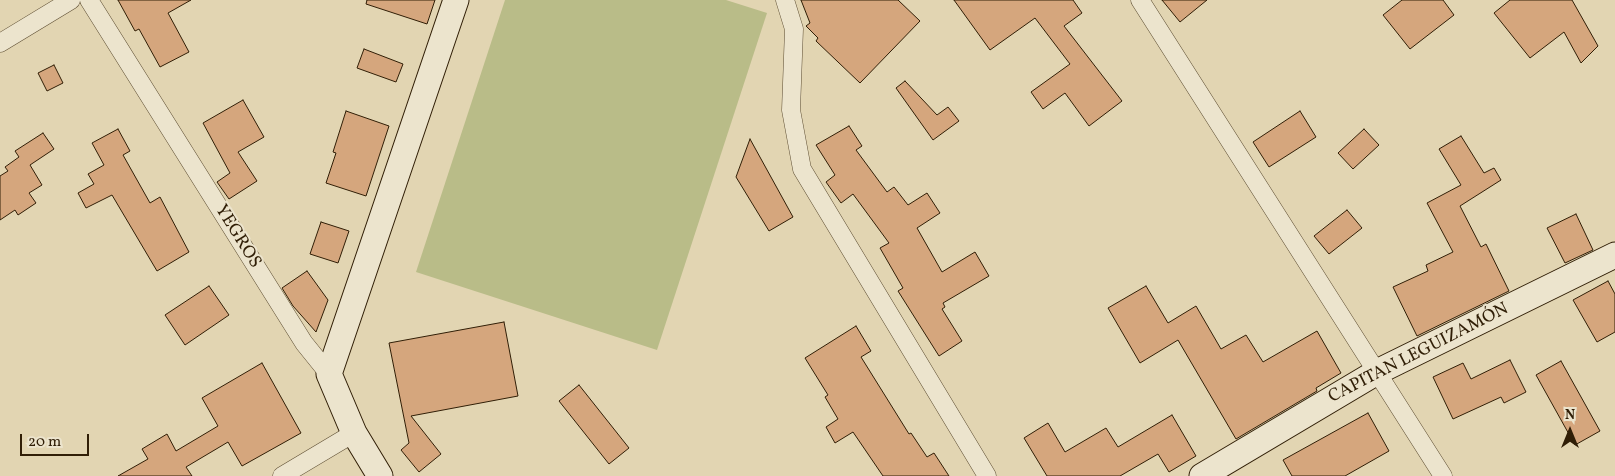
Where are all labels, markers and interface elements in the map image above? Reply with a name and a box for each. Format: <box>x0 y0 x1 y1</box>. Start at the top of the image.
street label: YEGROS <box>209 201 265 273</box>
street label: CAPITAN LEGUIZAMÓN <box>1325 299 1513 409</box>
north arrow <box>1545 406 1595 456</box>
text: N <box>1565 406 1575 425</box>
scale bar <box>22 424 91 456</box>
text: 20 m <box>28 432 61 453</box>

